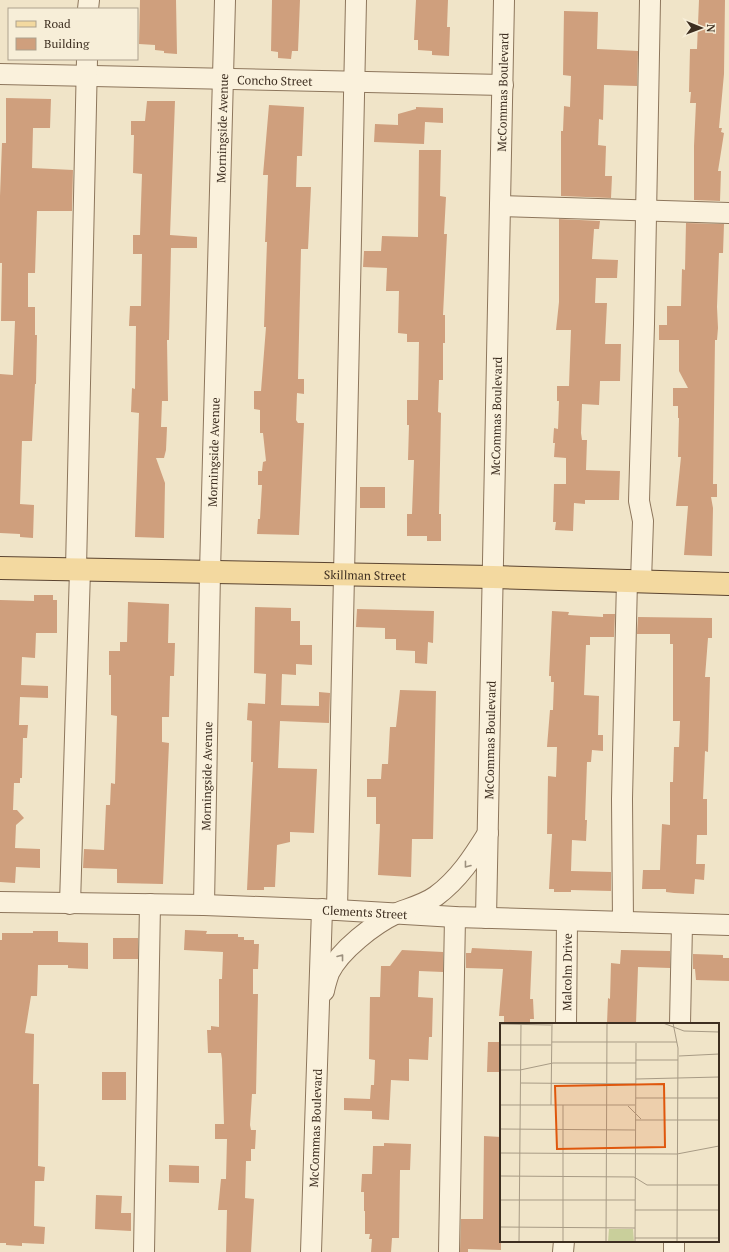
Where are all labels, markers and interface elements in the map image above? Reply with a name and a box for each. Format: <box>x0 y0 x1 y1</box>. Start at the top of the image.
legend <box>8 8 138 60</box>
north arrow <box>681 8 721 48</box>
text: Road <box>44 16 71 31</box>
text: N <box>704 24 718 33</box>
street label: McCommas Boulevard <box>494 32 511 152</box>
text: Building <box>44 36 90 51</box>
street label: Concho Street <box>237 72 313 88</box>
street label: Morningside Avenue <box>213 73 231 183</box>
street label: McCommas Boulevard <box>487 356 505 476</box>
street label: Morningside Avenue <box>204 397 222 507</box>
street label: Skillman Street <box>324 566 407 583</box>
street label: McCommas Boulevard <box>481 680 498 800</box>
street label: Morningside Avenue <box>198 721 215 831</box>
one-way arrow <box>465 861 472 868</box>
street label: Clements Street <box>322 902 409 922</box>
street label: Malcolm Drive <box>559 933 574 1011</box>
one-way arrow <box>336 954 343 961</box>
inset map <box>500 1023 719 1242</box>
street label: McCommas Boulevard <box>306 1068 324 1188</box>

